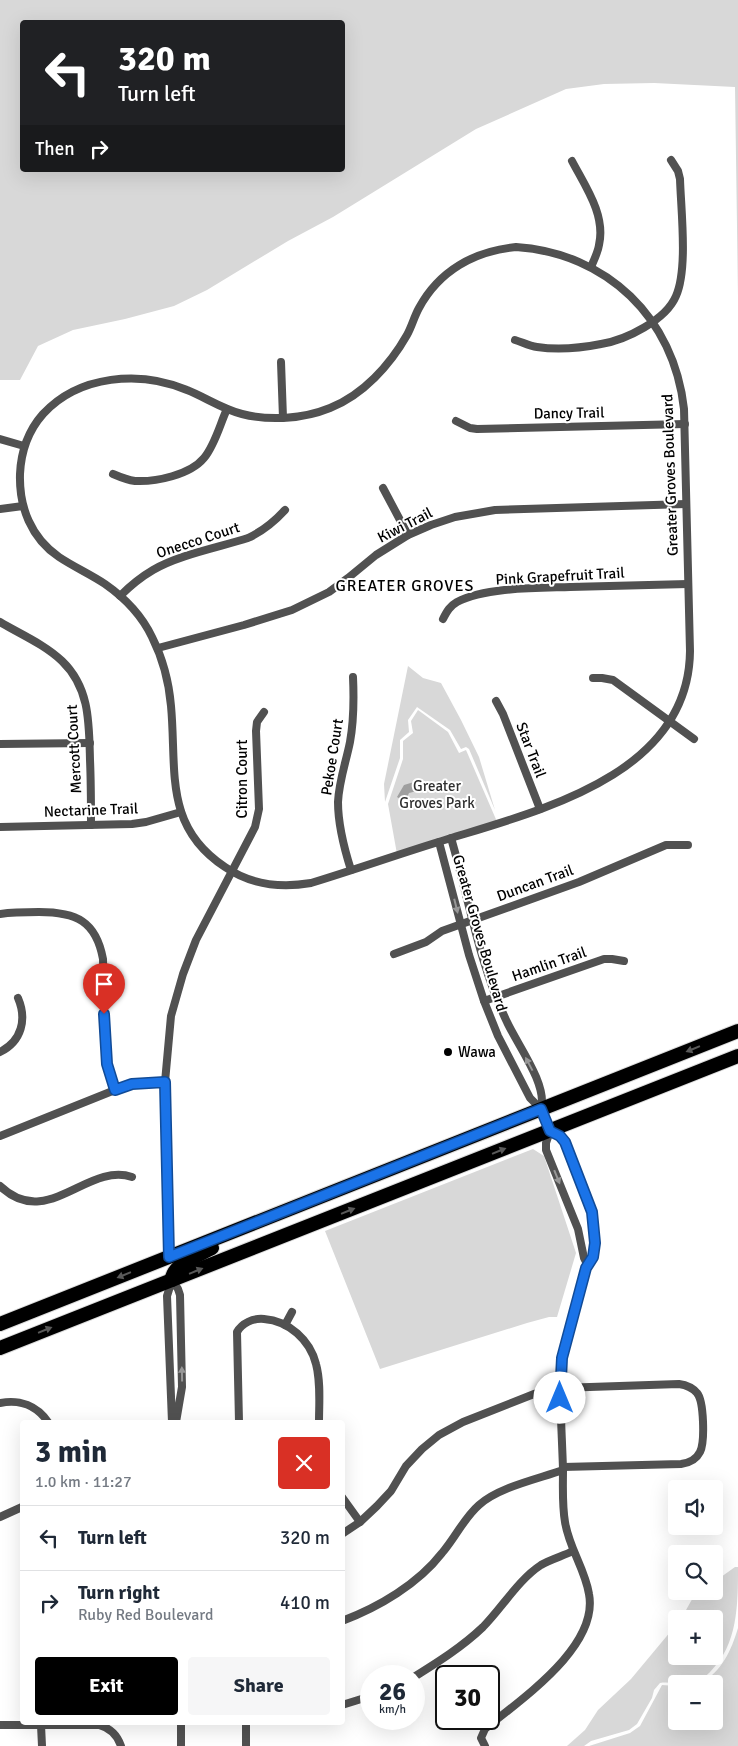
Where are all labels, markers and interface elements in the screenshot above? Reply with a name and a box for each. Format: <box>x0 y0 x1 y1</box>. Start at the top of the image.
text: 320 m <box>118 37 211 80</box>
icon: left <box>35 40 100 105</box>
text: Turn left <box>118 80 196 107</box>
icon: right <box>85 135 113 163</box>
text: Then <box>35 137 75 161</box>
street label: Greater Groves Boulevard <box>658 394 682 556</box>
street label: Dancy Trail <box>533 403 605 423</box>
street label: Kiwi Trail <box>374 503 436 547</box>
street label: Onecco Court <box>154 518 242 562</box>
street label: Pink Grapefruit Trail <box>495 564 625 588</box>
district label: GREATER GROVES <box>336 576 474 596</box>
street label: Mercott Court <box>63 704 85 794</box>
street label: Pekoe Court <box>317 717 347 797</box>
street label: Star Trail <box>512 720 550 780</box>
street label: Citron Court <box>233 740 251 818</box>
park label: Greater Groves Park <box>399 777 475 812</box>
street label: Nectarine Trail <box>43 799 139 821</box>
street label: Greater Groves Boulevard <box>449 853 511 1013</box>
street label: Duncan Trail <box>494 861 576 905</box>
one-way arrow <box>452 898 460 913</box>
street label: Hamlin Trail <box>509 943 589 985</box>
pin <box>83 963 125 1014</box>
icon: arrive <box>90 970 118 998</box>
place label: Wawa <box>458 1043 496 1061</box>
marker: Wawa <box>442 1046 454 1058</box>
one-way arrow <box>686 1046 700 1054</box>
one-way arrow <box>525 1056 533 1071</box>
one-way arrow <box>491 1147 506 1154</box>
one-way arrow <box>553 1170 561 1185</box>
one-way arrow <box>340 1207 355 1214</box>
one-way arrow <box>189 1266 204 1274</box>
one-way arrow <box>116 1271 131 1279</box>
one-way arrow <box>38 1326 52 1334</box>
one-way arrow <box>178 1366 186 1382</box>
position arrow <box>533 1371 585 1423</box>
text: 3 min <box>35 1434 107 1471</box>
button: close <box>278 1437 330 1489</box>
text: 1.0 km · 11:27 <box>35 1472 132 1492</box>
map controls <box>668 1480 723 1730</box>
button: sound <box>668 1480 723 1535</box>
icon: left <box>35 1524 63 1552</box>
text: Turn left <box>78 1526 147 1550</box>
text: 320 m <box>280 1526 330 1550</box>
button: search <box>668 1545 723 1600</box>
text: Turn right <box>78 1581 160 1605</box>
icon: right <box>35 1589 63 1617</box>
text: 410 m <box>280 1591 330 1615</box>
text: Ruby Red Boulevard <box>78 1605 214 1625</box>
button: + <box>668 1610 723 1665</box>
button: Exit <box>35 1657 178 1715</box>
button: Share <box>188 1657 330 1715</box>
speed limit sign: 30 <box>435 1665 500 1730</box>
button: − <box>668 1675 723 1730</box>
text: 26 <box>379 1676 406 1707</box>
text: km/h <box>379 1702 406 1717</box>

